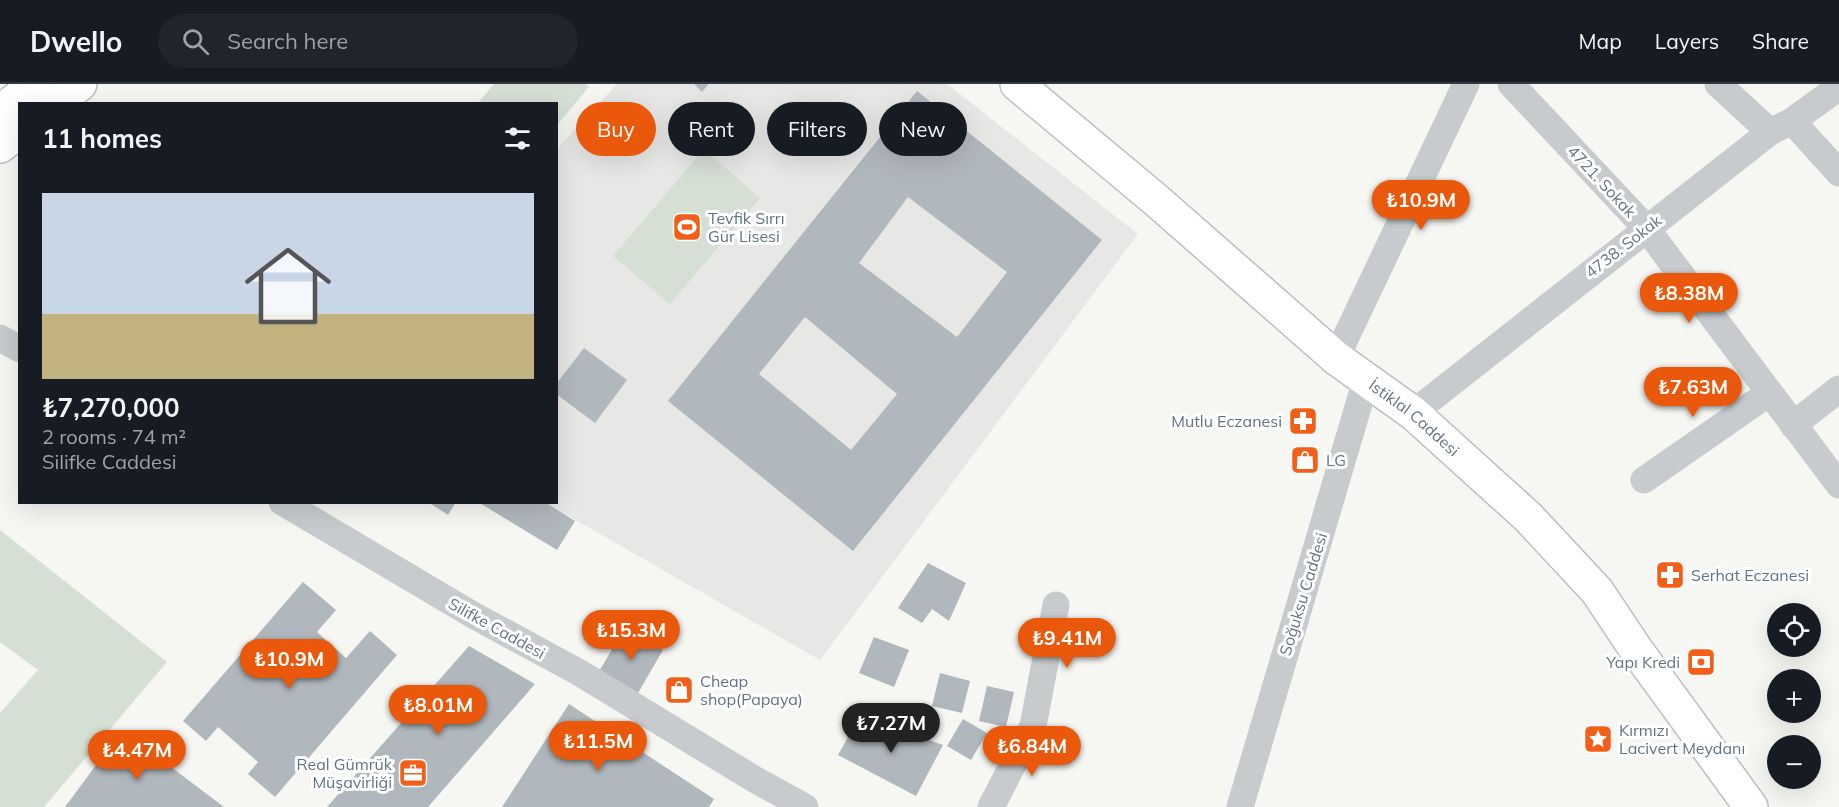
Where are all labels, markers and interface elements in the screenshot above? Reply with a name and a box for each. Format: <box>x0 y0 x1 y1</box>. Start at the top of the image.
search box <box>158 14 578 68</box>
text: Dwello <box>30 24 122 59</box>
icon: search <box>179 25 212 58</box>
text: Search here <box>227 27 348 55</box>
text: Map <box>1579 28 1622 54</box>
text: Layers <box>1655 28 1719 54</box>
text: Share <box>1752 28 1809 54</box>
chip: Buy <box>576 102 656 156</box>
chip: Rent <box>668 102 755 156</box>
chip: Filters <box>767 102 867 156</box>
chip: New <box>879 102 967 156</box>
text: 11 homes <box>42 122 162 155</box>
icon: filters <box>501 122 534 155</box>
street label: 4721. Sokak <box>1564 141 1641 222</box>
pin: ₺10.9M <box>1372 180 1470 231</box>
text: ₺10.9M <box>1386 187 1456 212</box>
place label: Tevfik Sırrı Gür Lisesi <box>708 208 784 246</box>
street label: 4738. Sokak <box>1581 210 1666 282</box>
sports icon: Tevfik Sırrı Gür Lisesi <box>671 211 703 243</box>
icon: home <box>234 232 342 340</box>
pin: ₺8.38M <box>1640 273 1738 324</box>
text: ₺8.38M <box>1654 280 1724 305</box>
pin: ₺7.63M <box>1644 367 1742 418</box>
text: ₺7.63M <box>1658 374 1728 399</box>
street label: İstiklal Caddesi <box>1365 375 1464 460</box>
text: ₺7,270,000 <box>42 391 180 424</box>
pharmacy icon: Mutlu Eczanesi <box>1287 405 1319 437</box>
place label: Mutlu Eczanesi <box>1171 411 1282 431</box>
text: 2 rooms · 74 m² <box>42 424 186 449</box>
shop icon: LG <box>1289 444 1321 476</box>
text: Silifke Caddesi <box>42 449 177 474</box>
place label: LG <box>1326 450 1346 470</box>
street label: Soğuksu Caddesi <box>1275 530 1331 658</box>
pharmacy icon: Serhat Eczanesi <box>1654 559 1686 591</box>
place label: Serhat Eczanesi <box>1691 565 1809 585</box>
street label: Silifke Caddesi <box>445 593 549 663</box>
map controls <box>1767 603 1821 789</box>
button: locate <box>1767 603 1821 657</box>
pin: ₺15.3M <box>582 610 680 661</box>
text: ₺15.3M <box>596 617 666 642</box>
pin: ₺9.41M <box>1018 618 1116 669</box>
text: ₺9.41M <box>1032 625 1102 650</box>
pin: ₺10.9M <box>240 639 338 690</box>
text: ₺10.9M <box>254 646 324 671</box>
bank icon: Yapı Kredi <box>1685 646 1717 678</box>
place label: Yapı Kredi <box>1605 652 1680 672</box>
button: + <box>1767 669 1821 723</box>
place label: Cheap shop(Papaya) <box>700 671 803 709</box>
shop icon: Cheap shop(Papaya) <box>663 674 695 706</box>
pin: ₺8.01M <box>389 685 487 736</box>
text: ₺8.01M <box>403 692 473 717</box>
pin: ₺7.27M <box>842 703 940 754</box>
text: ₺7.27M <box>856 710 926 735</box>
place label: Kırmızı Lacivert Meydanı <box>1619 720 1745 758</box>
pin: ₺11.5M <box>549 721 647 772</box>
place icon: Kırmızı Lacivert Meydanı <box>1582 723 1614 755</box>
pin: ₺6.84M <box>983 726 1081 777</box>
text: ₺11.5M <box>563 728 633 753</box>
pin: ₺4.47M <box>88 730 186 781</box>
text: ₺6.84M <box>997 733 1067 758</box>
button: − <box>1767 735 1821 789</box>
text: ₺4.47M <box>102 737 172 762</box>
place label: Real Gümrük Müşavirliği <box>297 754 393 792</box>
office icon: Real Gümrük Müşavirliği <box>397 757 429 789</box>

